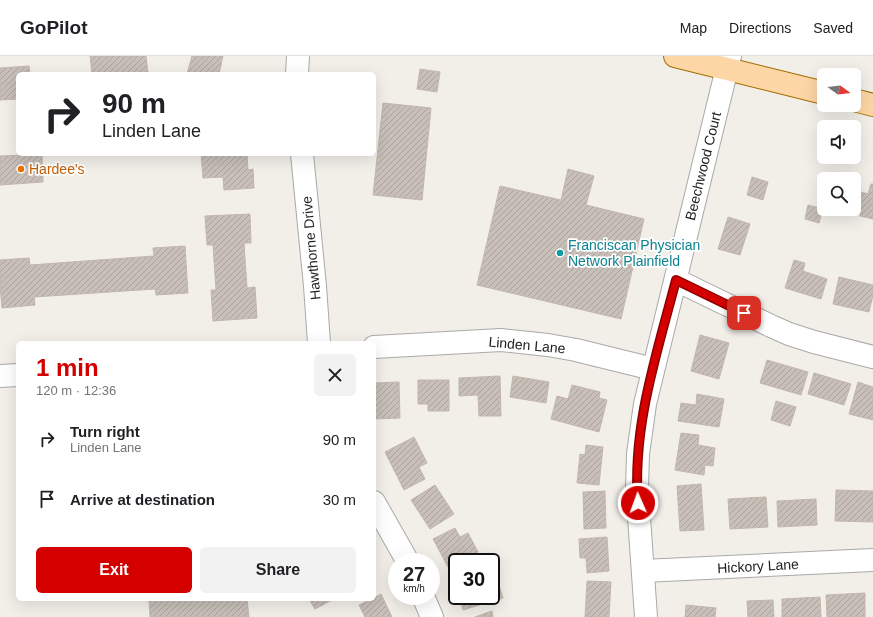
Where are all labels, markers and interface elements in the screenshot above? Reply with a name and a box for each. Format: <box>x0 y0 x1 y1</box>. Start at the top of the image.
text: GoPilot <box>20 17 88 38</box>
text: Map <box>680 20 707 36</box>
text: Directions <box>729 20 791 36</box>
text: Saved <box>813 20 853 36</box>
north arrow <box>817 68 861 112</box>
map controls <box>817 68 861 216</box>
icon: right <box>36 88 88 140</box>
text: 90 m <box>102 88 166 119</box>
street label: Beechwood Court <box>682 110 724 222</box>
button: sound <box>817 120 861 164</box>
text: Linden Lane <box>102 121 201 141</box>
place label: Hardee's <box>29 161 85 177</box>
marker: Hardee's <box>16 164 26 174</box>
button: search <box>817 172 861 216</box>
street label: Hawthorne Drive <box>298 195 324 301</box>
place label: Franciscan Physician Network Plainfield <box>568 237 700 269</box>
marker: Franciscan Physician Network Plainfield <box>555 248 565 258</box>
pin <box>727 296 761 330</box>
icon: arrive <box>733 302 755 324</box>
street label: Linden Lane <box>488 334 566 356</box>
text: 1 min <box>36 354 99 381</box>
button: close <box>314 354 356 396</box>
text: 120 m · 12:36 <box>36 383 116 398</box>
text: Turn right <box>70 423 140 440</box>
icon: right <box>36 428 58 450</box>
text: 90 m <box>323 431 356 448</box>
text: Linden Lane <box>70 440 142 455</box>
position arrow <box>617 482 659 524</box>
icon: arrive <box>36 488 58 510</box>
text: Arrive at destination <box>70 491 215 508</box>
text: 30 m <box>323 491 356 508</box>
button: Exit <box>36 547 192 593</box>
button: Share <box>200 547 356 593</box>
speed limit sign: 30 <box>448 553 500 605</box>
street label: Hickory Lane <box>717 556 799 576</box>
text: 27 <box>403 563 425 585</box>
text: km/h <box>403 583 425 594</box>

